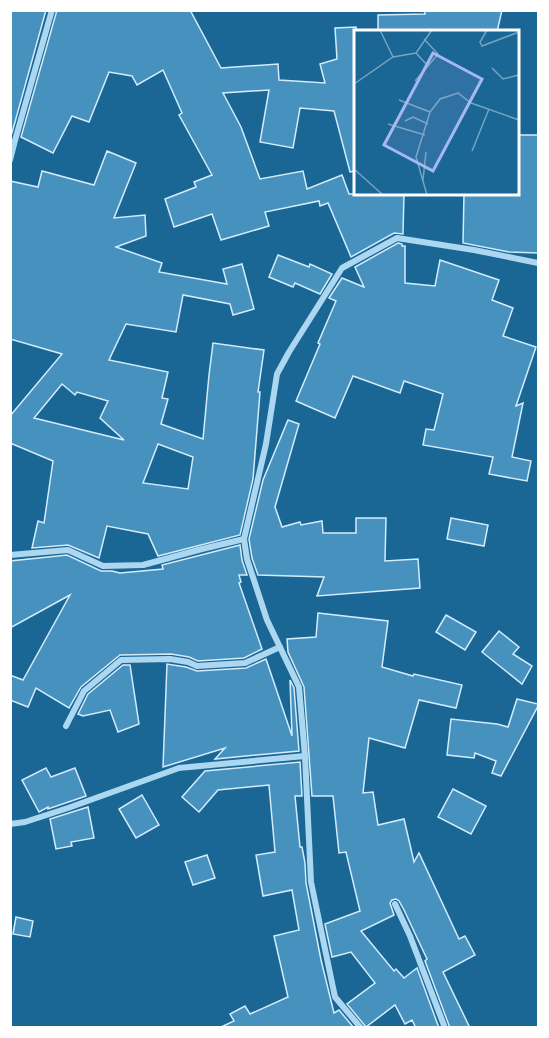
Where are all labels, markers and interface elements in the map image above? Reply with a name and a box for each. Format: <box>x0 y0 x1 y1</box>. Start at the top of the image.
inset map <box>354 30 519 195</box>

